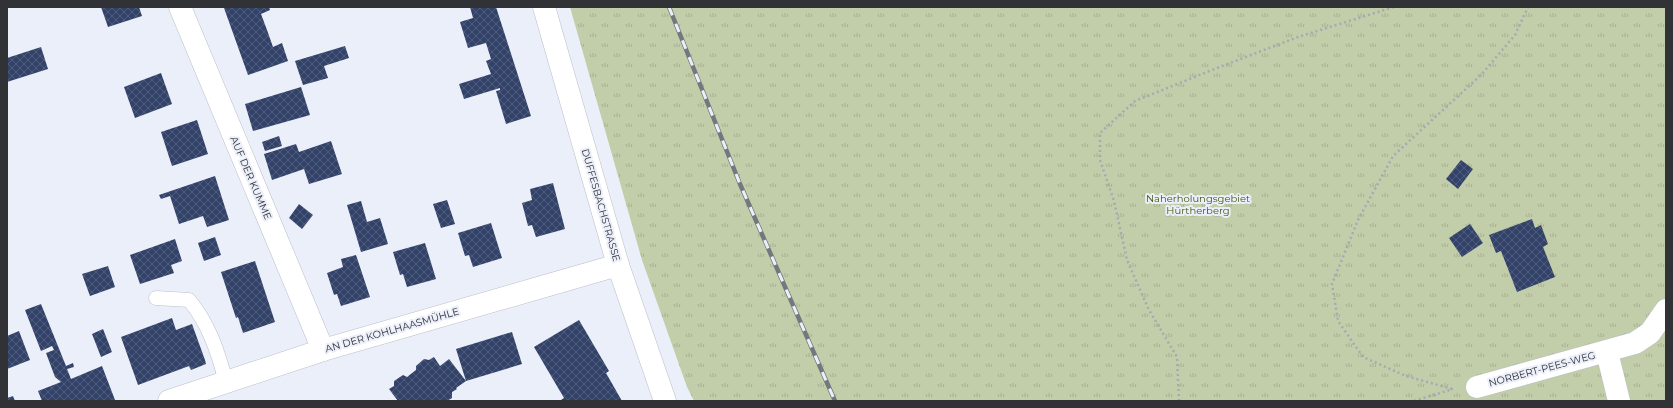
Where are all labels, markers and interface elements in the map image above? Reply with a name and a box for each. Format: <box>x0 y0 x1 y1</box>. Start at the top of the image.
street label: AUF DER KUMME <box>228 134 275 222</box>
street label: DUFFESBACHSTRASSE <box>579 147 623 263</box>
park label: Naherholungsgebiet Hürtherberg <box>1146 192 1250 217</box>
street label: AN DER KOHLHAASMÜHLE <box>324 305 461 355</box>
street label: NORBERT-PEES-WEG <box>1487 348 1597 390</box>

